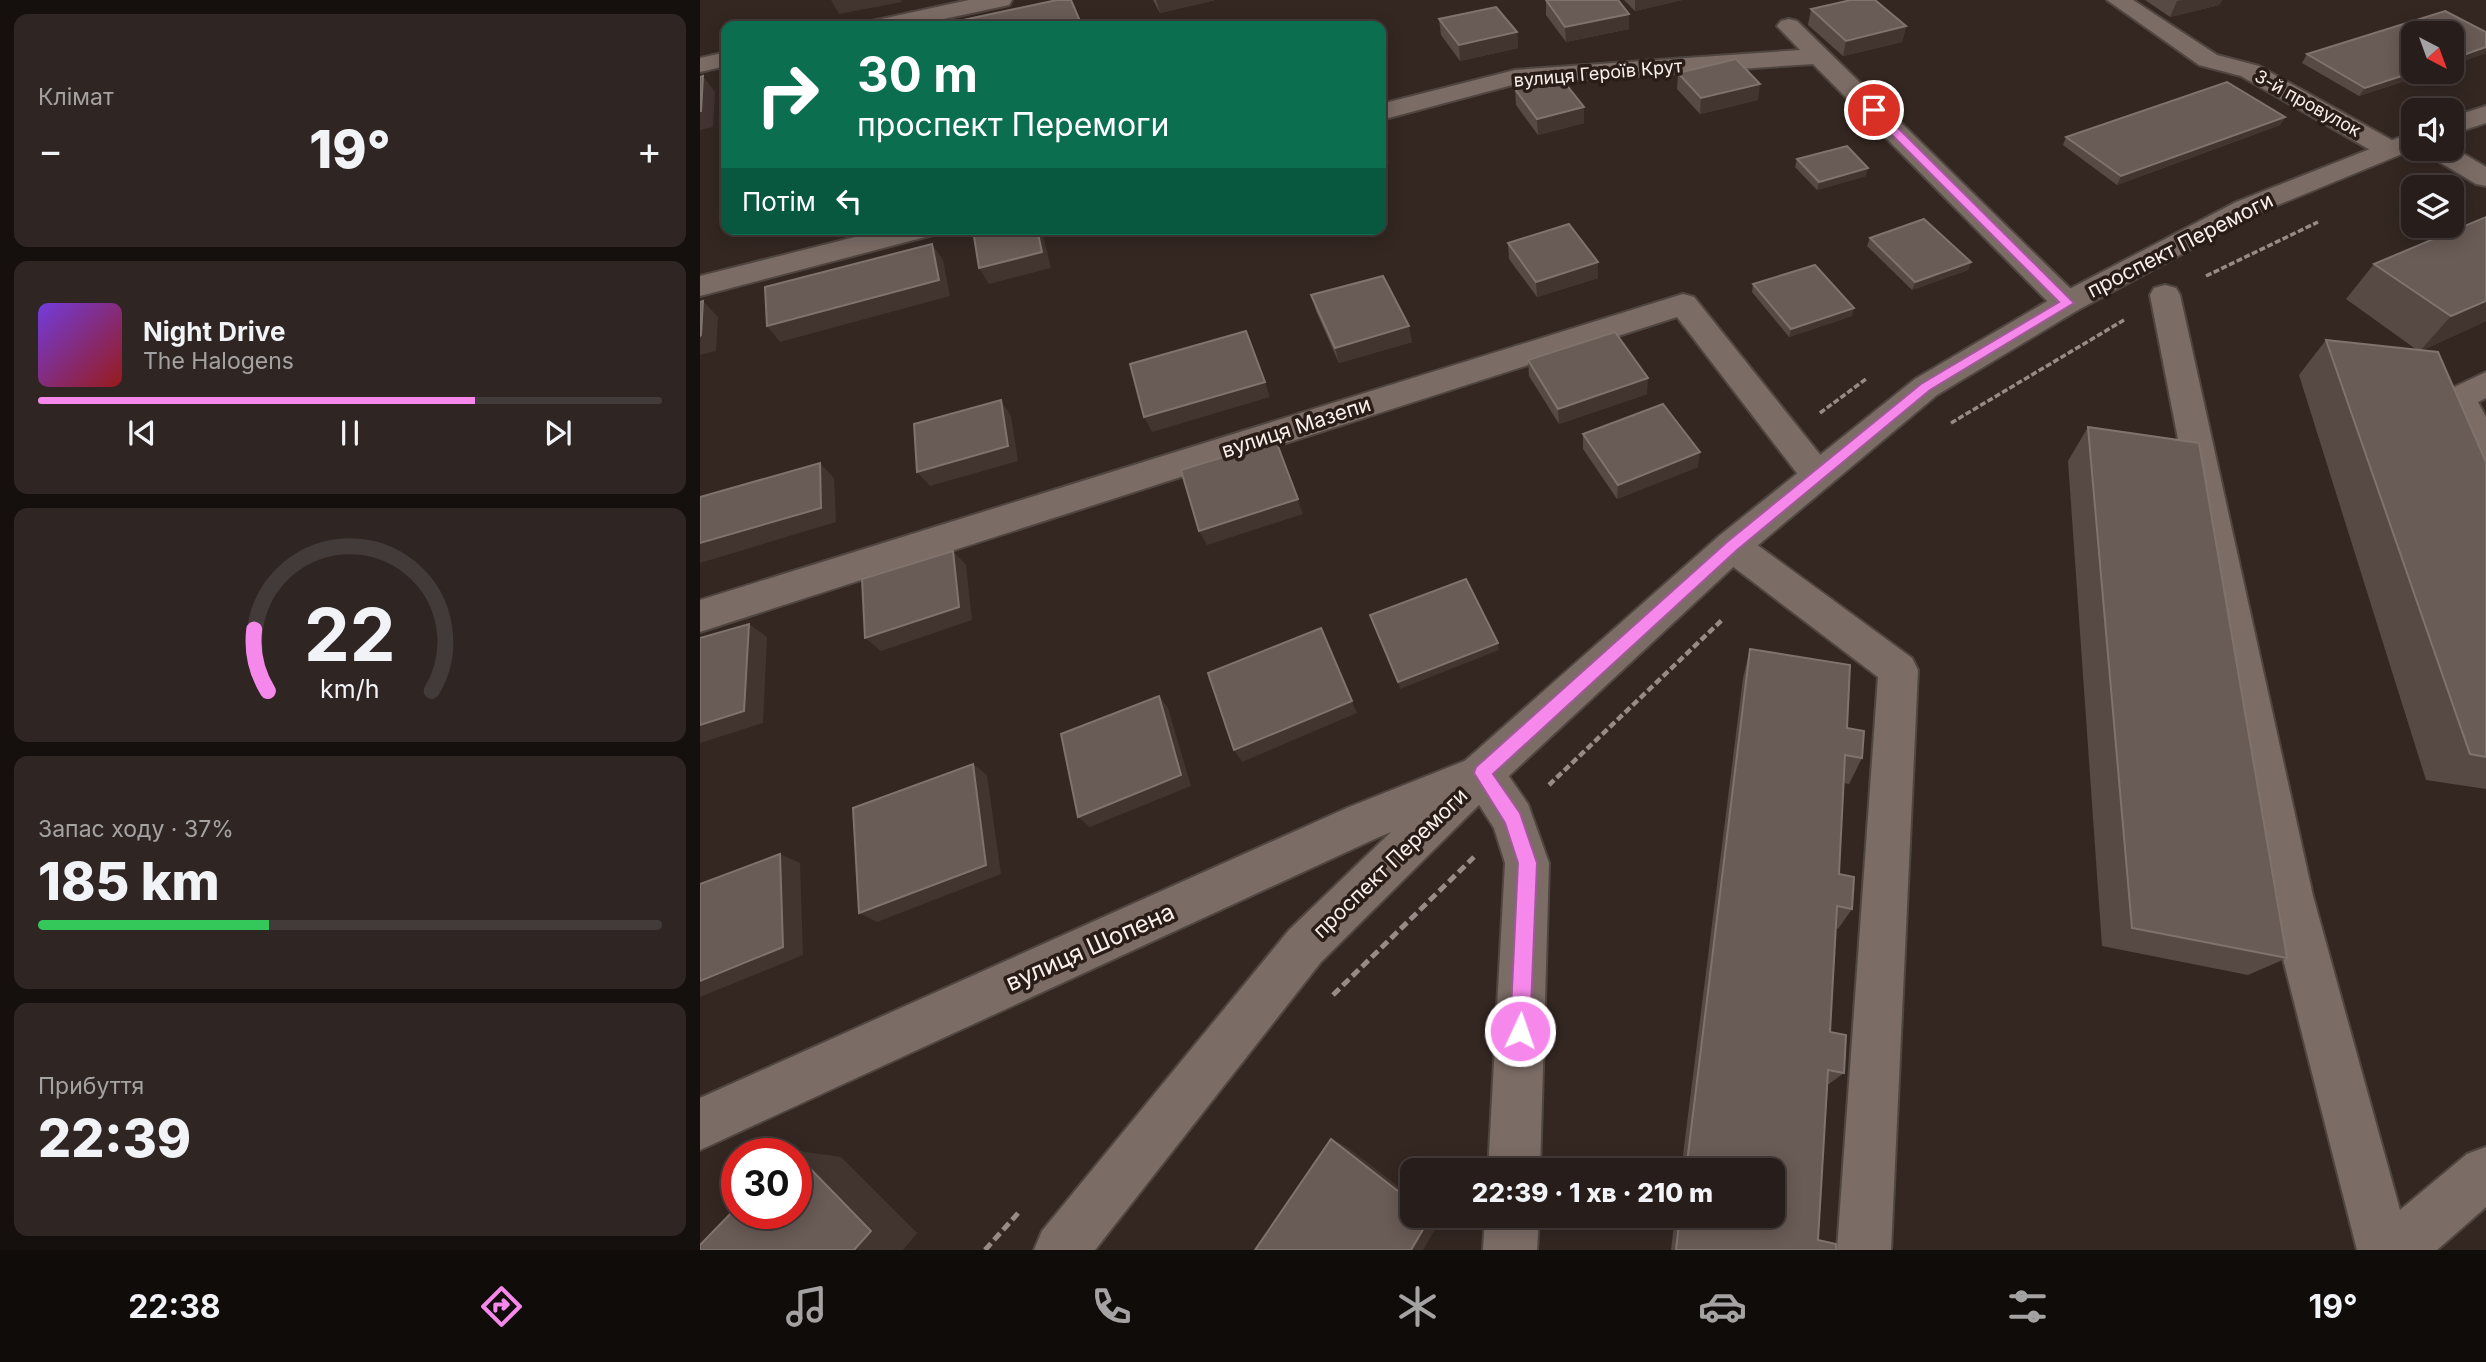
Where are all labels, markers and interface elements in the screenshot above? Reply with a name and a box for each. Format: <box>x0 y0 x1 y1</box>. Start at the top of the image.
north arrow <box>2401 21 2464 84</box>
map controls <box>2401 21 2464 238</box>
text: 30 m <box>857 45 978 104</box>
icon: right <box>742 49 833 140</box>
street label: вулиця Героїв Крут <box>1513 55 1684 91</box>
street label: 3-й провулок <box>2251 65 2365 141</box>
pin <box>1844 80 1904 140</box>
text: Клімат <box>38 83 114 111</box>
icon: arrive <box>1855 91 1893 129</box>
button: sound <box>2401 98 2464 161</box>
text: проспект Перемоги <box>857 105 1169 144</box>
text: 19° <box>309 118 391 181</box>
text: − <box>38 127 63 173</box>
text: + <box>637 127 662 173</box>
button: layers <box>2401 175 2464 238</box>
icon: left <box>830 182 868 220</box>
text: Потім <box>742 186 816 217</box>
street label: проспект Перемоги <box>2083 187 2277 303</box>
text: Night Drive <box>143 316 285 347</box>
text: The Halogens <box>143 347 294 375</box>
street label: вулиця Мазепи <box>1218 391 1374 463</box>
icon: previous <box>123 414 161 452</box>
icon: pause <box>331 414 369 452</box>
icon: next <box>539 414 577 452</box>
text: 22 <box>304 590 396 679</box>
text: km/h <box>320 674 380 704</box>
street label: проспект Перемоги <box>1308 783 1472 943</box>
text: Запас ходу · 37% <box>38 815 234 843</box>
text: 185 km <box>38 850 220 913</box>
street label: вулиця Шопена <box>1001 897 1179 997</box>
position arrow <box>1483 994 1557 1068</box>
text: Прибуття <box>38 1072 144 1100</box>
text: 22:39 <box>38 1107 191 1170</box>
speed limit sign: 30 <box>721 1138 812 1229</box>
text: 22:39 · 1 хв · 210 m <box>1472 1177 1713 1208</box>
icon: directions <box>477 1282 526 1331</box>
icon: music <box>782 1282 831 1331</box>
icon: phone <box>1087 1282 1136 1331</box>
icon: climate <box>1393 1282 1442 1331</box>
icon: car <box>1698 1282 1747 1331</box>
icon: filters <box>2003 1282 2052 1331</box>
text: 22:38 <box>128 1287 221 1326</box>
text: 19° <box>2308 1287 2358 1326</box>

